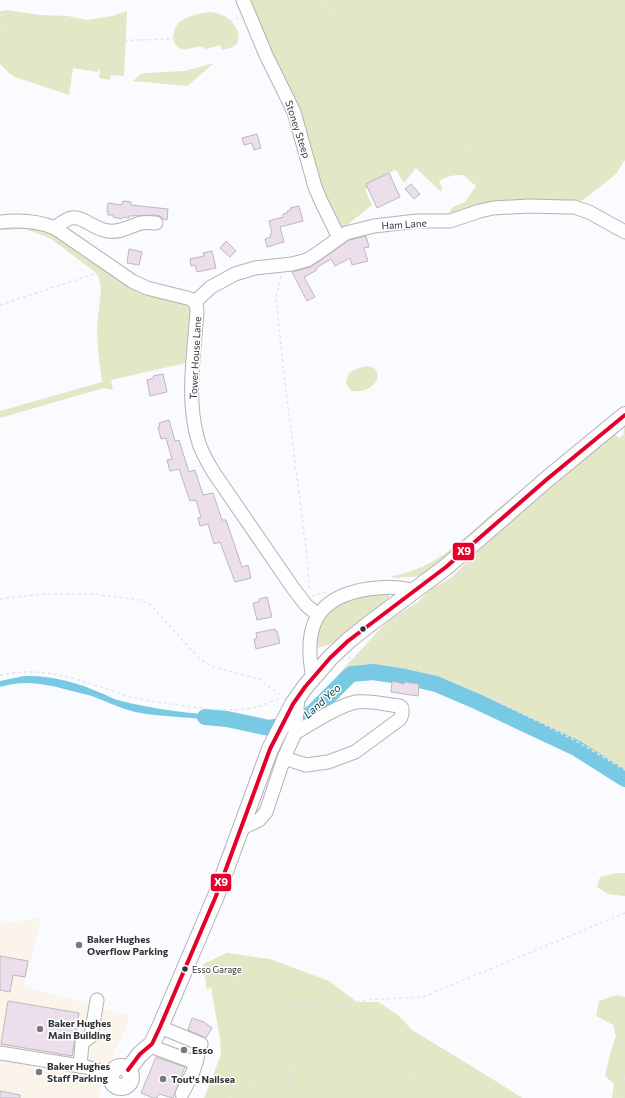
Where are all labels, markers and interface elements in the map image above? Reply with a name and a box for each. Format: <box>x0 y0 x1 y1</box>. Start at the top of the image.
street label: Stoney Steep <box>283 99 313 159</box>
street label: Ham Lane <box>381 216 427 232</box>
street label: Tower House Lane <box>187 316 203 400</box>
line badge: X9 <box>452 542 475 561</box>
text: X9 <box>457 544 471 557</box>
unlabelled marker <box>358 624 368 634</box>
water label: Land Yeo <box>300 680 343 721</box>
line badge: X9 <box>210 873 232 892</box>
text: X9 <box>214 875 228 888</box>
place label: Baker Hughes Overflow Parking <box>87 933 169 957</box>
marker: Baker Hughes Overflow Parking <box>74 940 84 950</box>
marker: Esso Garage <box>180 964 190 974</box>
place label: Esso Garage <box>192 964 242 975</box>
place label: Baker Hughes Main Building <box>48 1017 112 1041</box>
marker: Baker Hughes Main Building <box>35 1024 45 1034</box>
place label: Esso <box>192 1044 213 1056</box>
marker: Esso <box>179 1045 189 1055</box>
place label: Baker Hughes Staff Parking <box>47 1060 110 1084</box>
marker: Baker Hughes Staff Parking <box>34 1067 44 1077</box>
place label: Tout's Nailsea <box>171 1073 235 1085</box>
marker: Tout's Nailsea <box>158 1074 168 1084</box>

